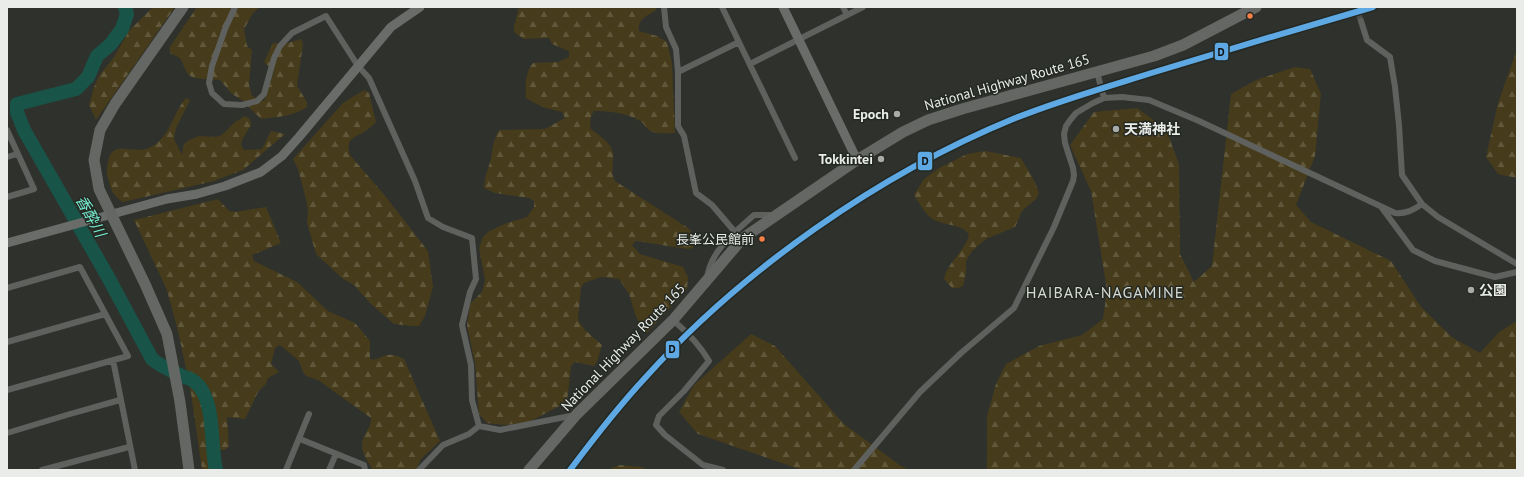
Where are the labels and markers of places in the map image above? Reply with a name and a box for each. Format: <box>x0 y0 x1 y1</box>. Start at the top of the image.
unlabelled marker <box>1245 11 1255 21</box>
place label: Epoch <box>853 105 889 123</box>
marker: Epoch <box>892 109 902 119</box>
place label: 天満神社 <box>1124 120 1180 138</box>
marker: 天満神社 <box>1111 124 1121 134</box>
place label: Tokkintei <box>818 150 873 168</box>
marker: Tokkintei <box>876 154 886 164</box>
place label: 長峯公民館前 <box>676 231 754 248</box>
marker: 長峯公民館前 <box>757 234 767 244</box>
place label: 公園 <box>1479 281 1507 299</box>
marker: 公園 <box>1466 285 1476 295</box>

